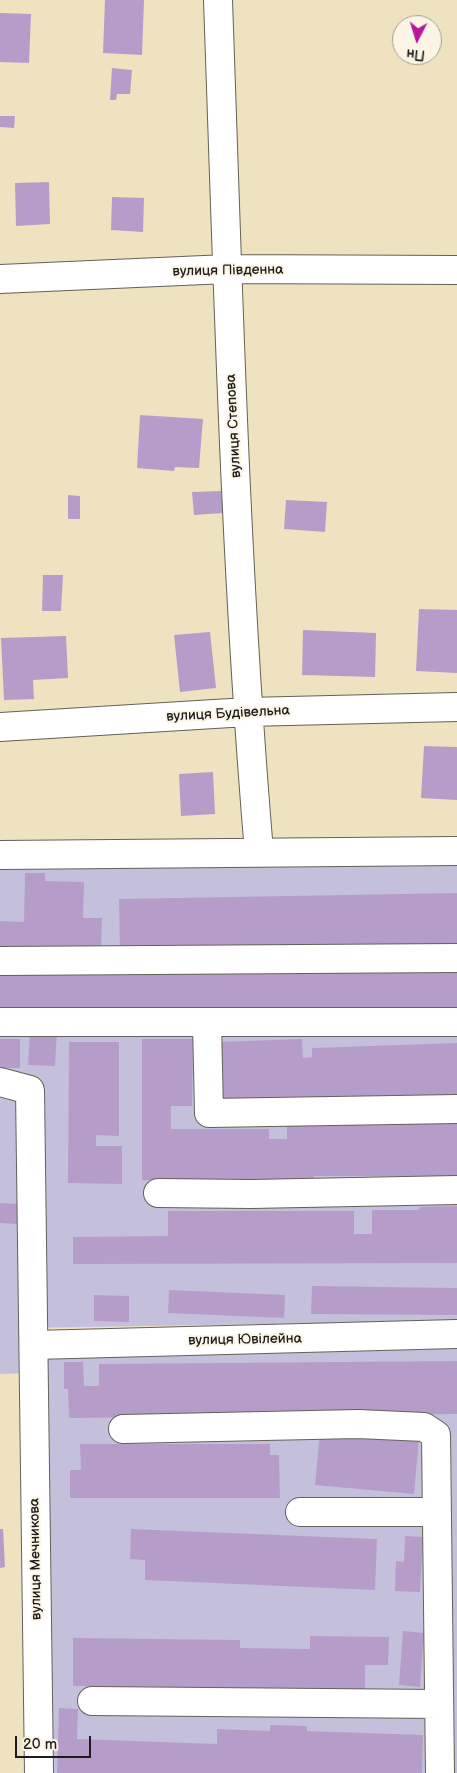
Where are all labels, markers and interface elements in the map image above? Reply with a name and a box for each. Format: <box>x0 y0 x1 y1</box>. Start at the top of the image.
north arrow <box>392 15 442 65</box>
text: Пн <box>406 45 426 64</box>
street label: вулиця Південна <box>172 262 284 280</box>
street label: вулиця Степова <box>223 374 245 478</box>
street label: вулиця Будівельна <box>166 702 290 726</box>
street label: вулиця Ювілейна <box>188 1331 302 1349</box>
street label: вулиця Мечникова <box>27 1498 45 1620</box>
scale bar <box>18 1726 94 1758</box>
text: 20 m <box>23 1735 57 1754</box>

